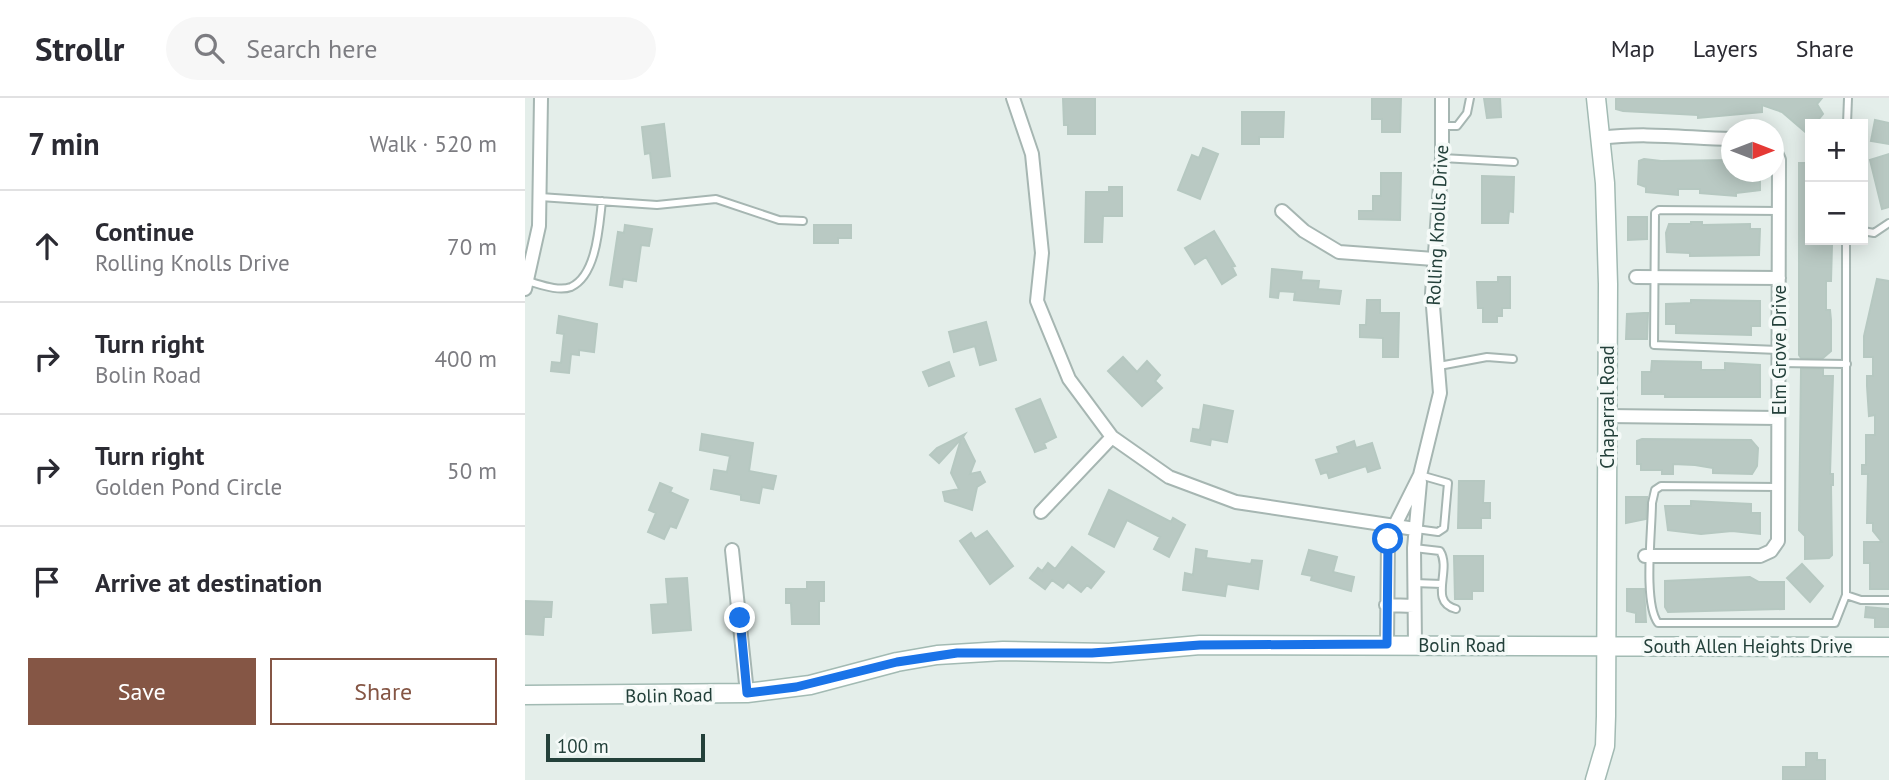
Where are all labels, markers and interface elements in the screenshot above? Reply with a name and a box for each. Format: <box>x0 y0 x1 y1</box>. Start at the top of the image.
search box <box>166 17 656 80</box>
text: Strollr <box>35 27 124 70</box>
icon: search <box>190 29 228 67</box>
text: Search here <box>246 32 377 65</box>
text: Map <box>1611 33 1655 64</box>
text: Layers <box>1693 33 1758 64</box>
text: Share <box>1796 33 1854 64</box>
north arrow <box>1721 119 1784 182</box>
map controls <box>1805 119 1868 245</box>
button: + <box>1805 119 1868 182</box>
text: 7 min <box>28 124 100 163</box>
text: Walk · 520 m <box>370 129 497 158</box>
street label: Rolling Knolls Drive <box>1421 144 1453 306</box>
button: − <box>1805 182 1868 245</box>
text: Continue <box>95 215 194 248</box>
icon: ahead <box>28 227 66 265</box>
text: 70 m <box>447 232 497 261</box>
text: Rolling Knolls Drive <box>95 248 290 277</box>
street label: Elm Grove Drive <box>1767 285 1791 415</box>
text: Turn right <box>95 327 204 360</box>
icon: right <box>28 339 66 377</box>
text: 400 m <box>435 344 497 373</box>
street label: Chaparral Road <box>1595 345 1619 469</box>
text: Bolin Road <box>95 360 201 389</box>
text: Turn right <box>95 439 204 472</box>
icon: right <box>28 451 66 489</box>
text: 50 m <box>447 456 497 485</box>
text: Golden Pond Circle <box>95 472 282 501</box>
route start <box>1372 523 1403 554</box>
icon: arrive <box>28 563 66 601</box>
text: Arrive at destination <box>95 566 322 599</box>
route end <box>724 602 755 633</box>
street label: Bolin Road <box>1418 633 1506 657</box>
street label: South Allen Heights Drive <box>1643 634 1853 658</box>
button: Save <box>28 658 256 725</box>
button: Share <box>270 658 497 725</box>
street label: Bolin Road <box>625 682 713 708</box>
scale bar <box>546 731 705 763</box>
text: 100 m <box>557 734 609 758</box>

